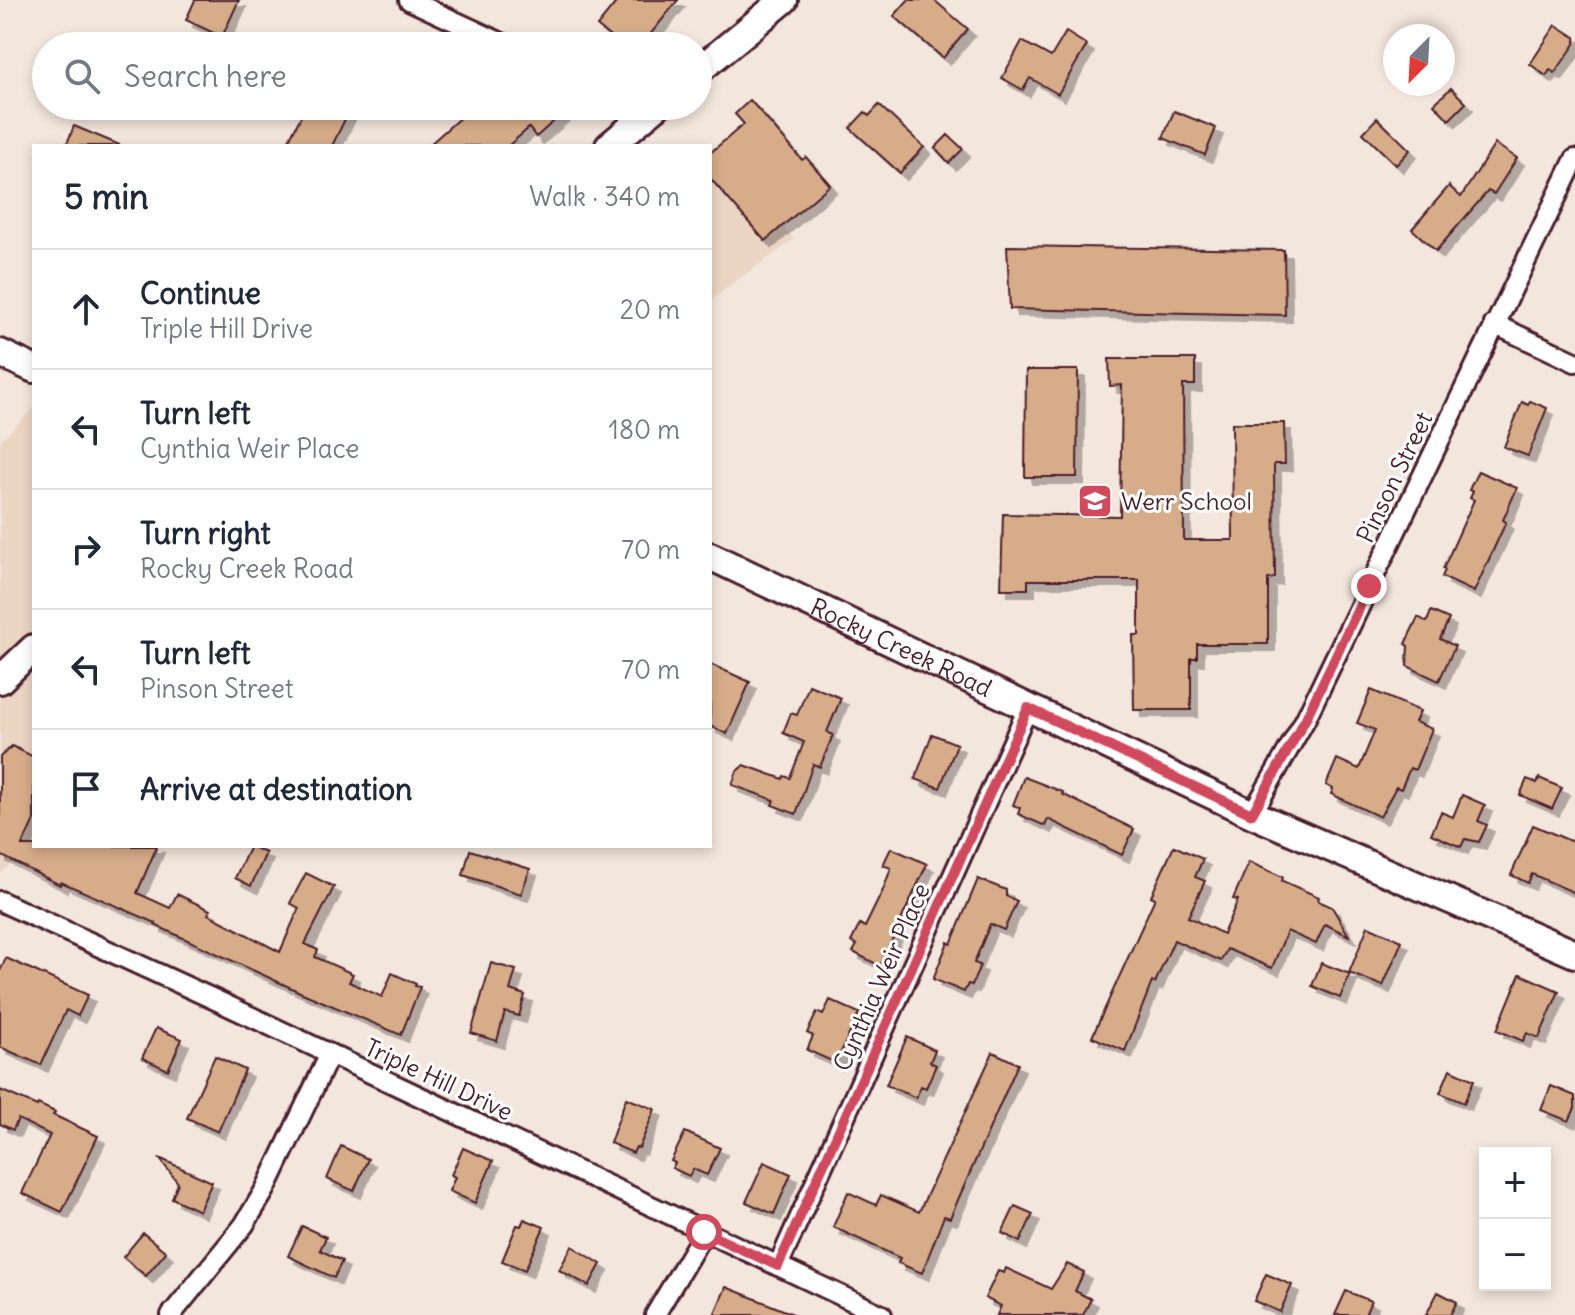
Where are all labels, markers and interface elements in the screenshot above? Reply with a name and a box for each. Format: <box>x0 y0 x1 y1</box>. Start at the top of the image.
north arrow <box>1383 24 1455 96</box>
search box <box>32 32 712 120</box>
icon: search <box>60 54 104 98</box>
text: Search here <box>124 57 287 95</box>
text: 5 min <box>64 175 149 218</box>
text: Walk · 340 m <box>529 180 680 213</box>
text: Continue <box>140 274 261 312</box>
icon: ahead <box>64 287 108 331</box>
text: 20 m <box>620 293 680 326</box>
text: Triple Hill Drive <box>140 312 313 345</box>
text: Turn left <box>140 394 251 432</box>
icon: left <box>64 407 108 451</box>
street label: Pinson Street <box>1349 407 1439 547</box>
text: 180 m <box>609 413 680 446</box>
text: Cynthia Weir Place <box>140 432 359 465</box>
school or university icon: Werr School <box>1076 482 1114 520</box>
place label: Werr School <box>1121 486 1252 516</box>
text: Turn right <box>140 514 271 552</box>
icon: right <box>64 527 108 571</box>
text: 70 m <box>621 533 680 566</box>
text: Rocky Creek Road <box>140 552 354 585</box>
route end <box>1351 568 1387 604</box>
street label: Rocky Creek Road <box>806 591 997 703</box>
text: Turn left <box>140 634 251 672</box>
icon: left <box>64 647 108 691</box>
text: 70 m <box>621 653 680 686</box>
text: Pinson Street <box>140 672 294 705</box>
icon: arrive <box>64 767 108 811</box>
text: Arrive at destination <box>140 770 412 808</box>
street label: Cynthia Weir Place <box>826 878 936 1076</box>
street label: Triple Hill Drive <box>360 1032 518 1126</box>
map controls <box>1479 1147 1551 1291</box>
button: + <box>1479 1147 1551 1219</box>
route start <box>686 1214 722 1250</box>
button: − <box>1479 1219 1551 1291</box>

